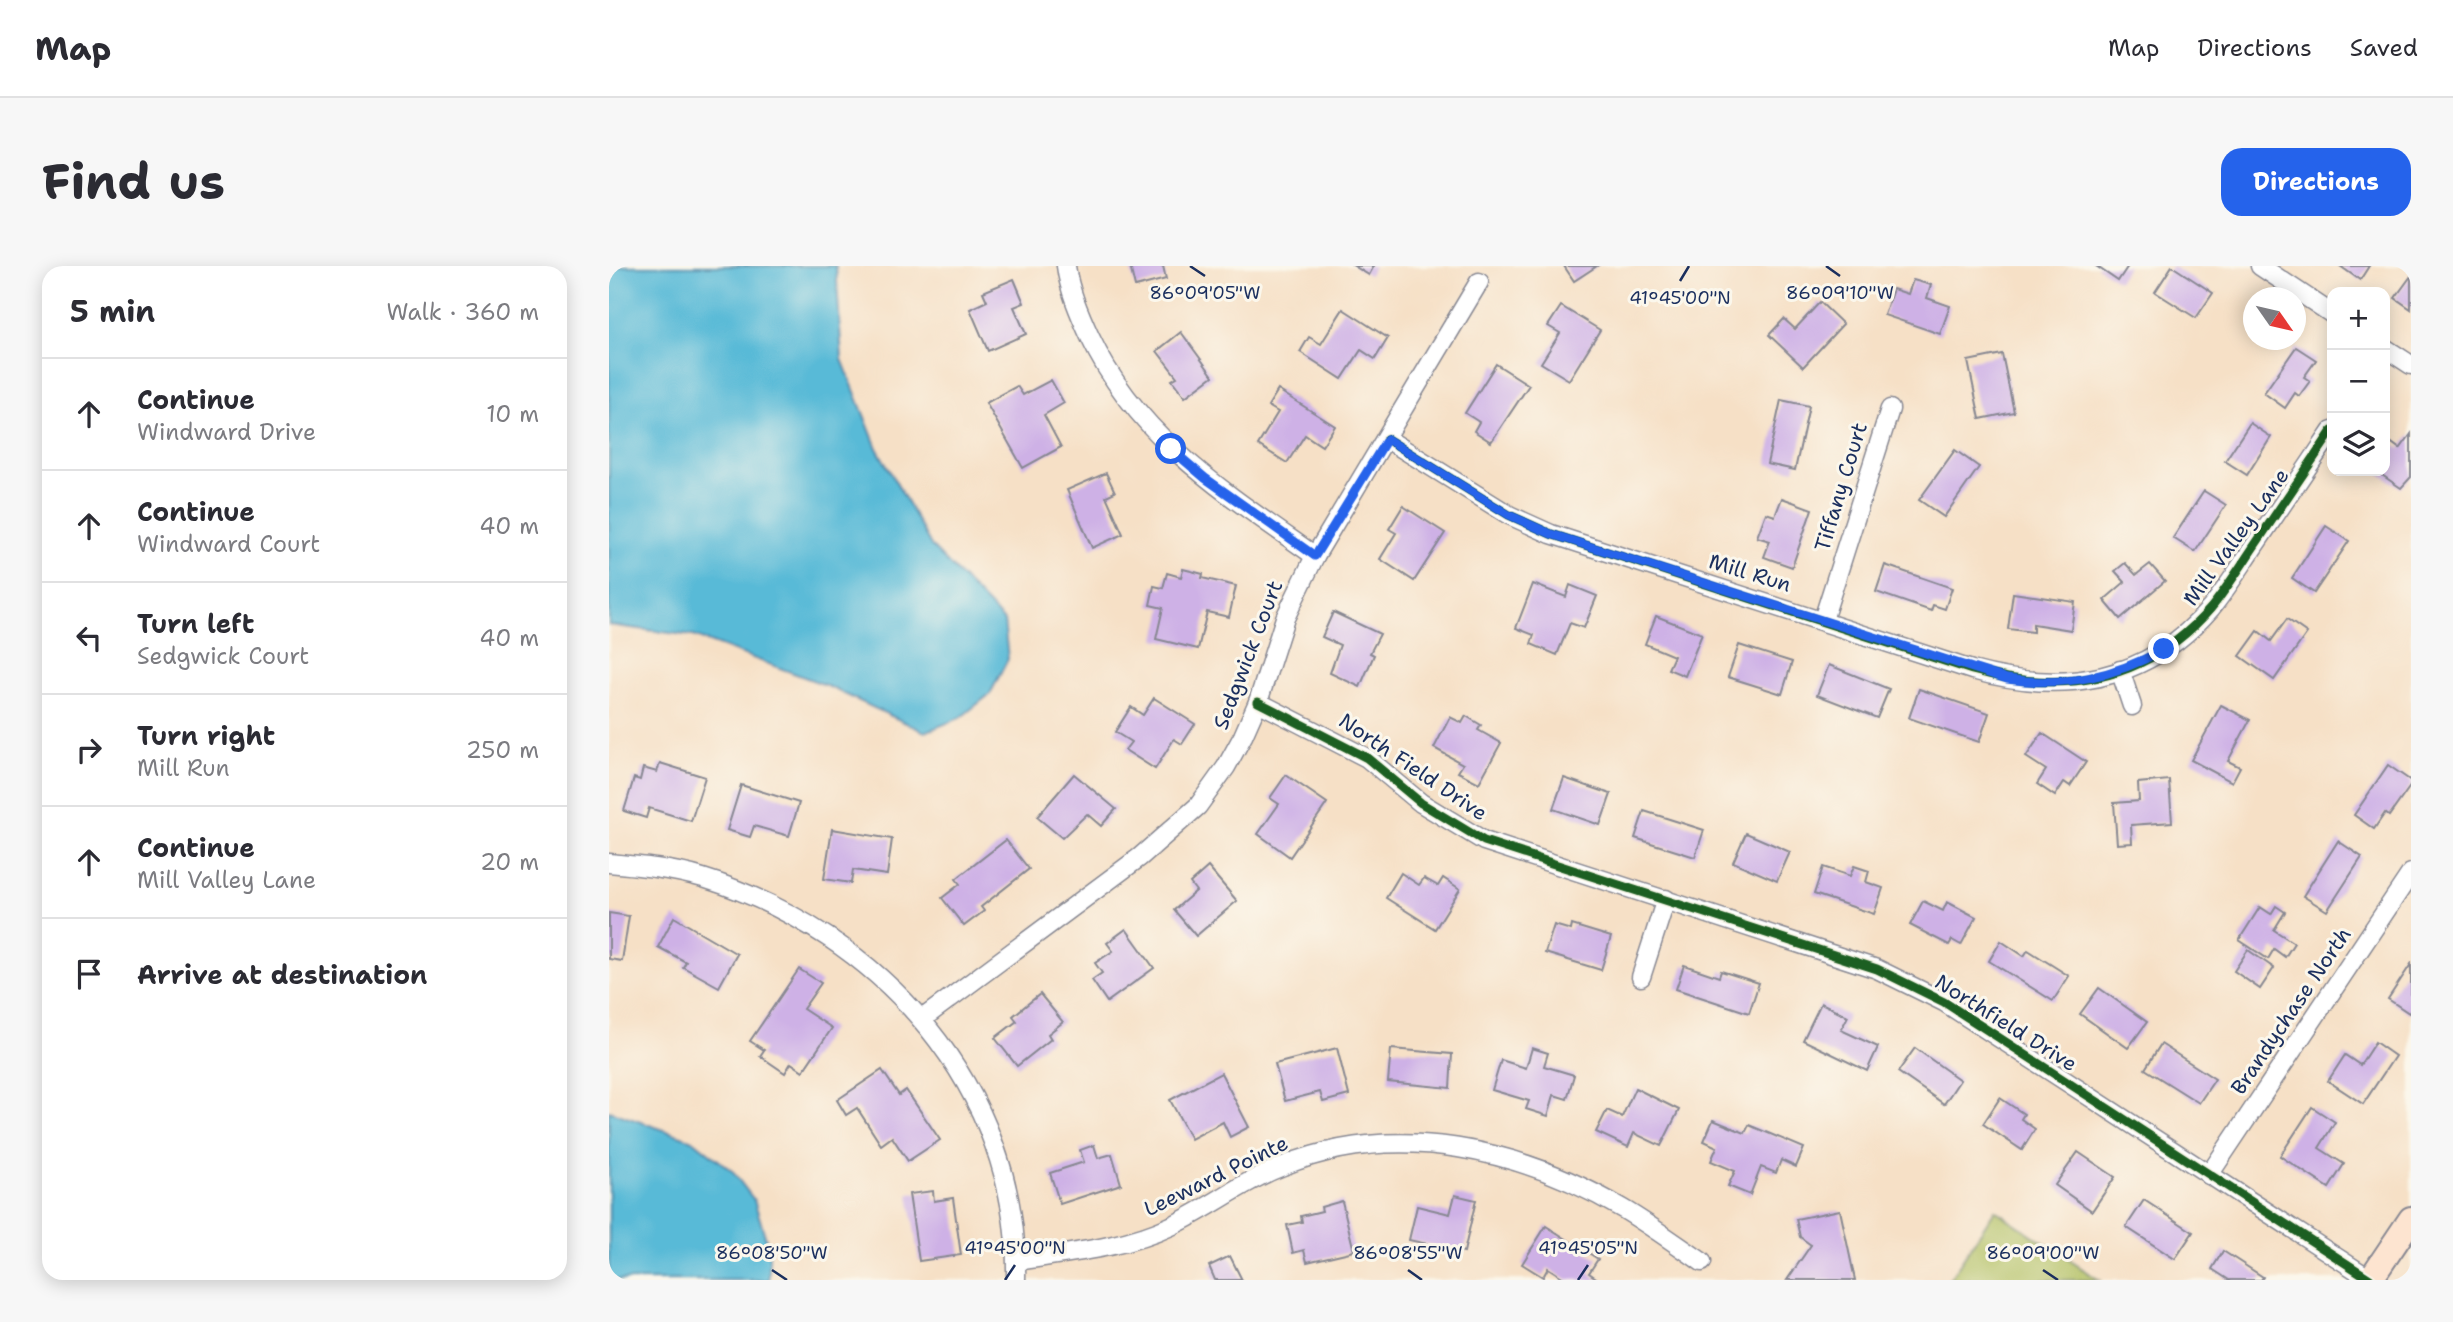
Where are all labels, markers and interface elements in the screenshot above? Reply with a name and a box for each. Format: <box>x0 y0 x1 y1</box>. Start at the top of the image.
text: Map <box>35 26 111 71</box>
text: Map <box>2108 32 2159 64</box>
text: Directions <box>2197 32 2312 64</box>
text: Saved <box>2350 32 2418 64</box>
button: Directions <box>2221 148 2411 216</box>
text: Find us <box>42 149 225 215</box>
text: 86°09'05"W <box>1150 281 1260 305</box>
text: 86°09'10"W <box>1786 281 1894 305</box>
text: 41°45'00"N <box>1629 286 1731 310</box>
north arrow <box>2243 287 2306 350</box>
map controls <box>2327 287 2390 476</box>
button: + <box>2327 287 2390 350</box>
text: 5 min <box>70 291 155 332</box>
text: Walk · 360 m <box>386 297 539 327</box>
button: − <box>2327 350 2390 413</box>
text: Continue <box>137 382 255 417</box>
icon: ahead <box>70 395 108 433</box>
text: 10 m <box>486 399 539 429</box>
button: layers <box>2327 413 2390 476</box>
text: Windward Drive <box>137 417 316 447</box>
street label: Tiffany Court <box>1808 419 1874 555</box>
route start <box>1155 433 1186 464</box>
street label: Mill Valley Lane <box>2177 463 2295 611</box>
text: Continue <box>137 494 255 529</box>
icon: ahead <box>70 507 108 545</box>
text: 40 m <box>479 511 539 541</box>
text: Windward Court <box>137 529 320 559</box>
street label: Mill Run <box>1705 547 1795 599</box>
street label: Sedgwick Court <box>1207 577 1289 733</box>
text: Turn left <box>137 606 254 641</box>
icon: left <box>70 619 108 657</box>
text: 40 m <box>479 623 539 653</box>
route end <box>2148 633 2179 664</box>
text: Sedgwick Court <box>137 641 309 671</box>
street label: North Field Drive <box>1333 707 1493 827</box>
text: Turn right <box>137 718 275 753</box>
icon: right <box>70 731 108 769</box>
text: 250 m <box>466 735 539 765</box>
text: Mill Run <box>137 753 230 783</box>
text: Continue <box>137 830 255 865</box>
icon: ahead <box>70 843 108 881</box>
text: 20 m <box>480 847 539 877</box>
text: Mill Valley Lane <box>137 865 316 895</box>
street label: Brandychase North <box>2224 922 2358 1100</box>
icon: arrive <box>70 955 108 993</box>
text: Arrive at destination <box>137 957 427 992</box>
street label: Northfield Drive <box>1930 968 2082 1078</box>
street label: Leeward Pointe <box>1139 1129 1293 1223</box>
text: 41°45'00"N <box>964 1236 1066 1260</box>
text: 41°45'05"N <box>1538 1236 1638 1260</box>
text: 86°08'50"W <box>716 1241 828 1265</box>
text: 86°08'55"W <box>1353 1241 1463 1265</box>
text: 86°09'00"W <box>1987 1241 2099 1265</box>

